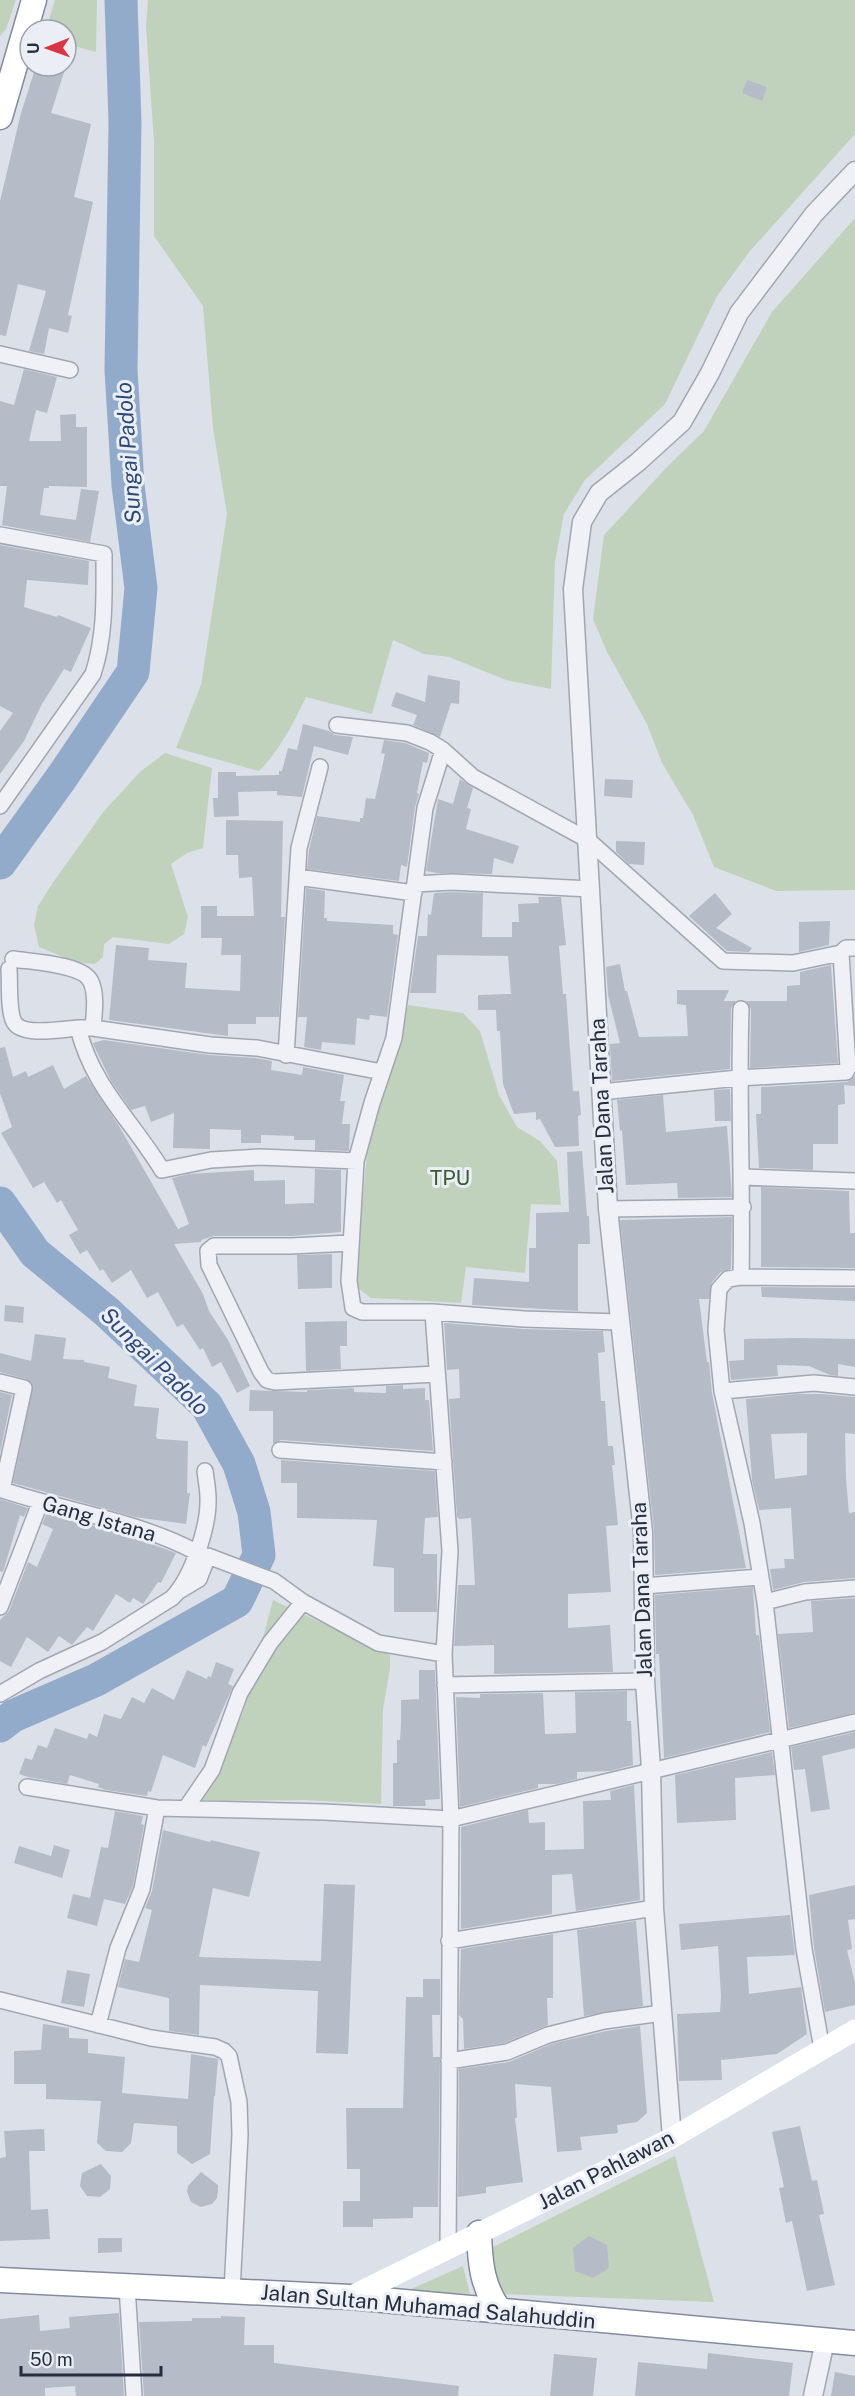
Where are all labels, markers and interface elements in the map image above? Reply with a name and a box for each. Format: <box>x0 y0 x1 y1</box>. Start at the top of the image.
north arrow <box>18 18 78 78</box>
text: U <box>24 42 43 54</box>
water label: Sungai Padolo <box>110 381 146 525</box>
street label: Jalan Dana Taraha <box>584 1018 619 1194</box>
park label: TPU <box>430 1165 470 1190</box>
water label: Sungai Padolo <box>96 1302 214 1420</box>
street label: Gang Istana <box>39 1490 159 1547</box>
street label: Jalan Dana Taraha <box>626 1502 657 1678</box>
street label: Jalan Pahlawan <box>534 2125 678 2215</box>
street label: Jalan Sultan Muhamad Salahuddin <box>260 2279 597 2334</box>
scale bar <box>21 2339 160 2377</box>
text: 50 m <box>30 2349 73 2370</box>

